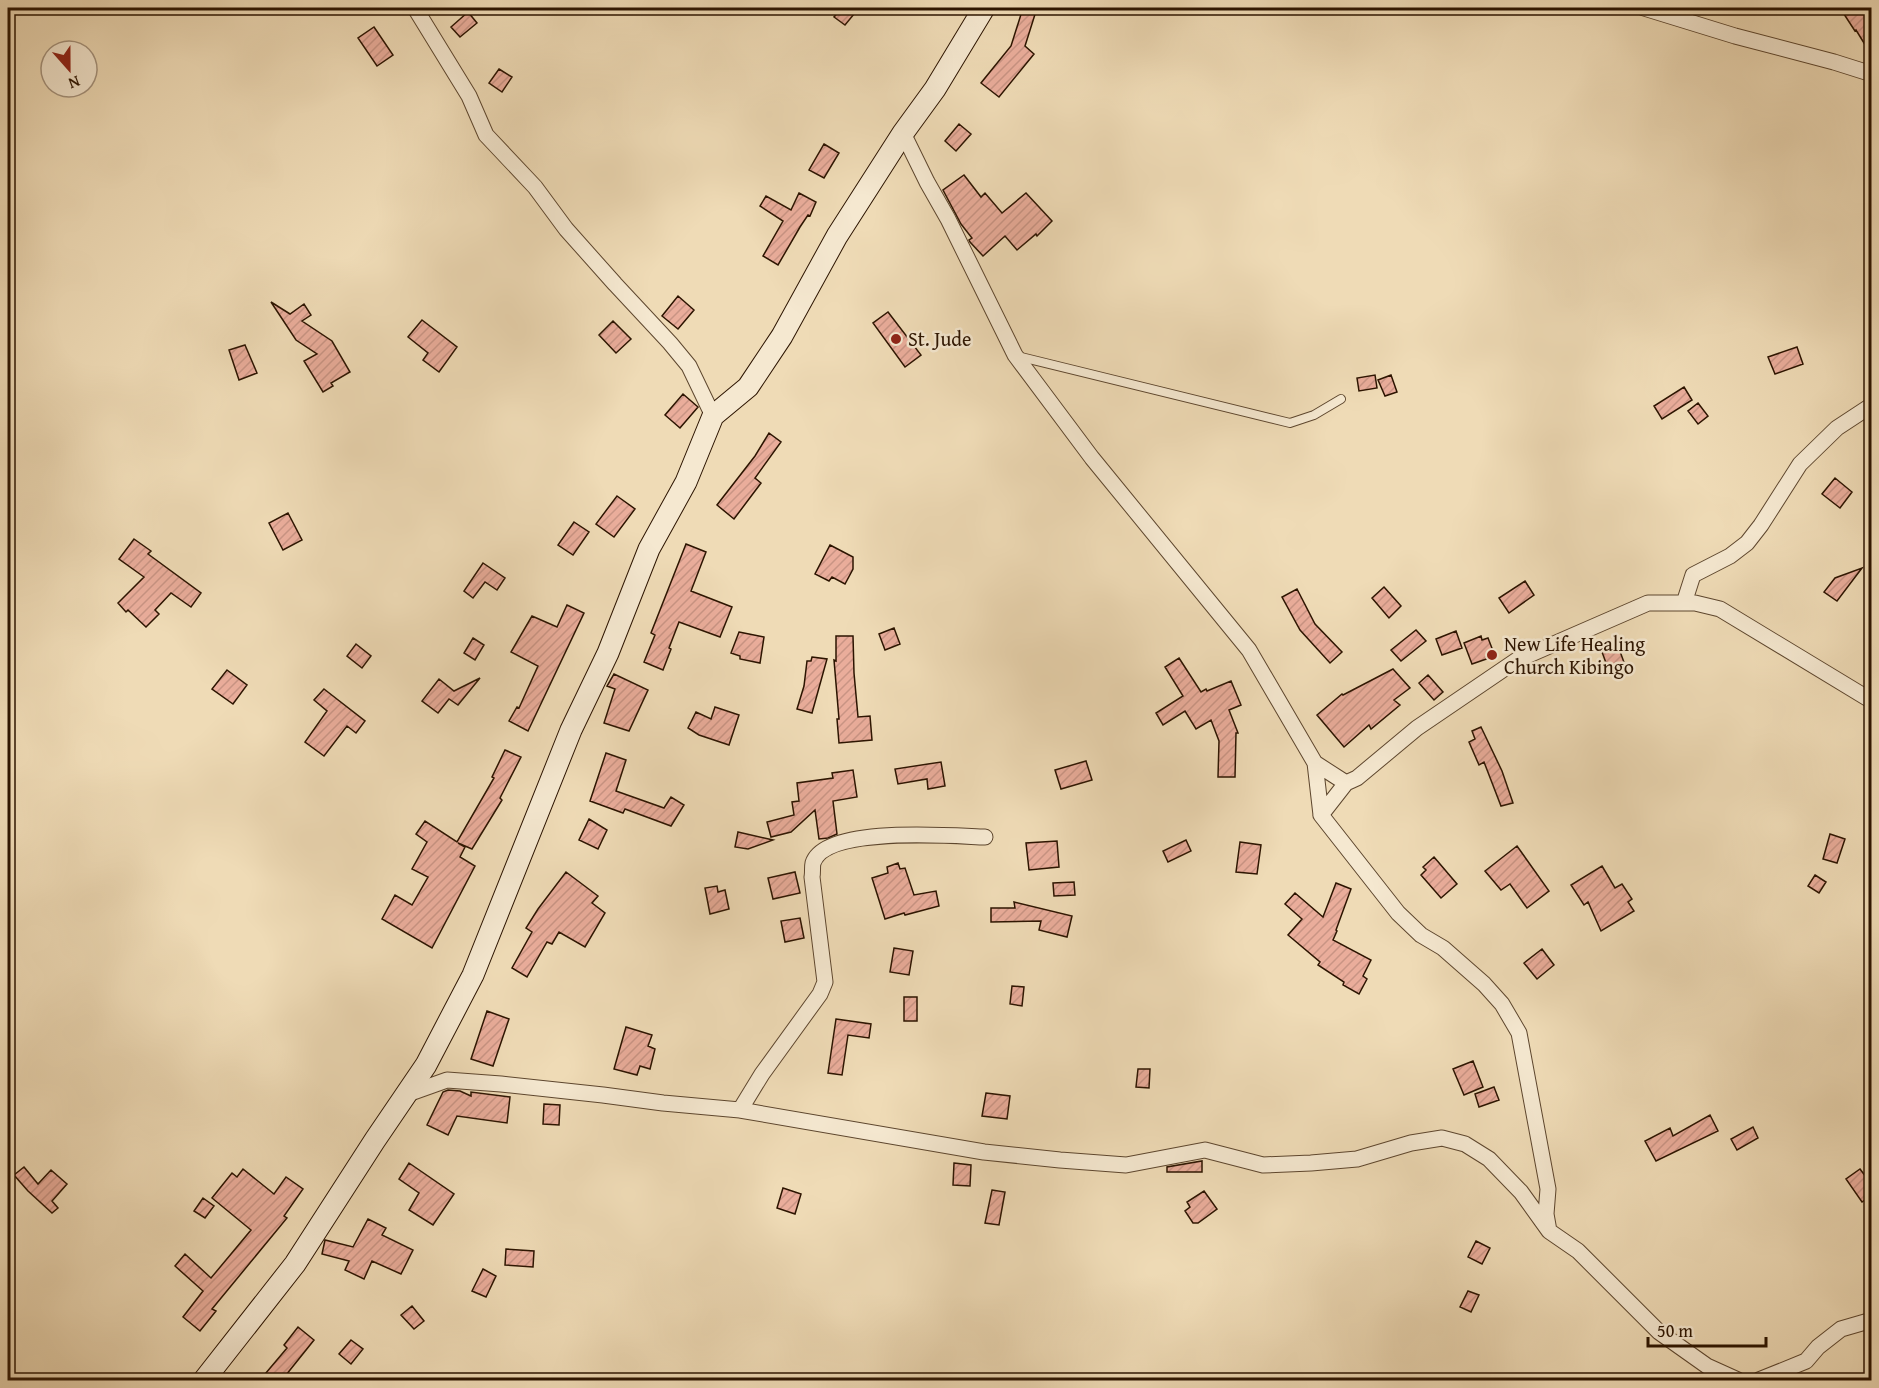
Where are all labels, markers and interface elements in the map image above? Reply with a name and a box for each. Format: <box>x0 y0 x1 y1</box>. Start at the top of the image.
north arrow <box>39 39 99 99</box>
text: N <box>65 70 84 96</box>
place label: St. Jude <box>908 324 971 353</box>
marker: St. Jude <box>889 332 903 346</box>
place label: New Life Healing Church Kibingo <box>1504 629 1645 681</box>
marker: New Life Healing Church Kibingo <box>1485 648 1499 662</box>
scale bar <box>1648 1310 1766 1348</box>
text: 50 m <box>1657 1317 1693 1344</box>

